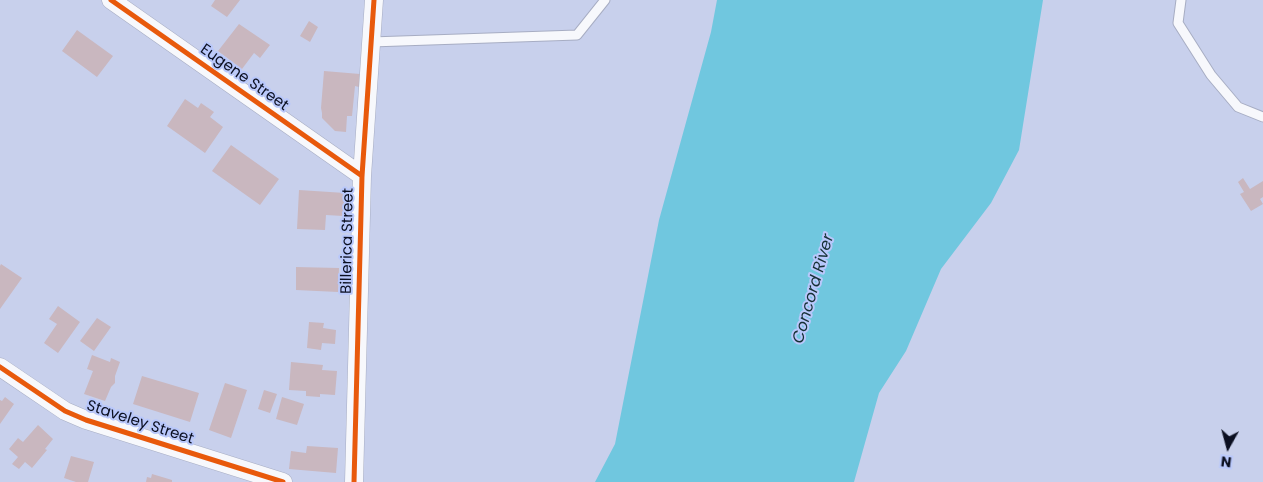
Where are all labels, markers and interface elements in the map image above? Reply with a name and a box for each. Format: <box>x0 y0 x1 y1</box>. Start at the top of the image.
street label: Eugene Street <box>196 41 292 115</box>
street label: Billerica Street <box>338 188 358 294</box>
water label: Concord River <box>789 232 839 346</box>
street label: Staveley Street <box>84 397 196 449</box>
north arrow <box>1203 422 1253 472</box>
text: N <box>1220 451 1233 472</box>

